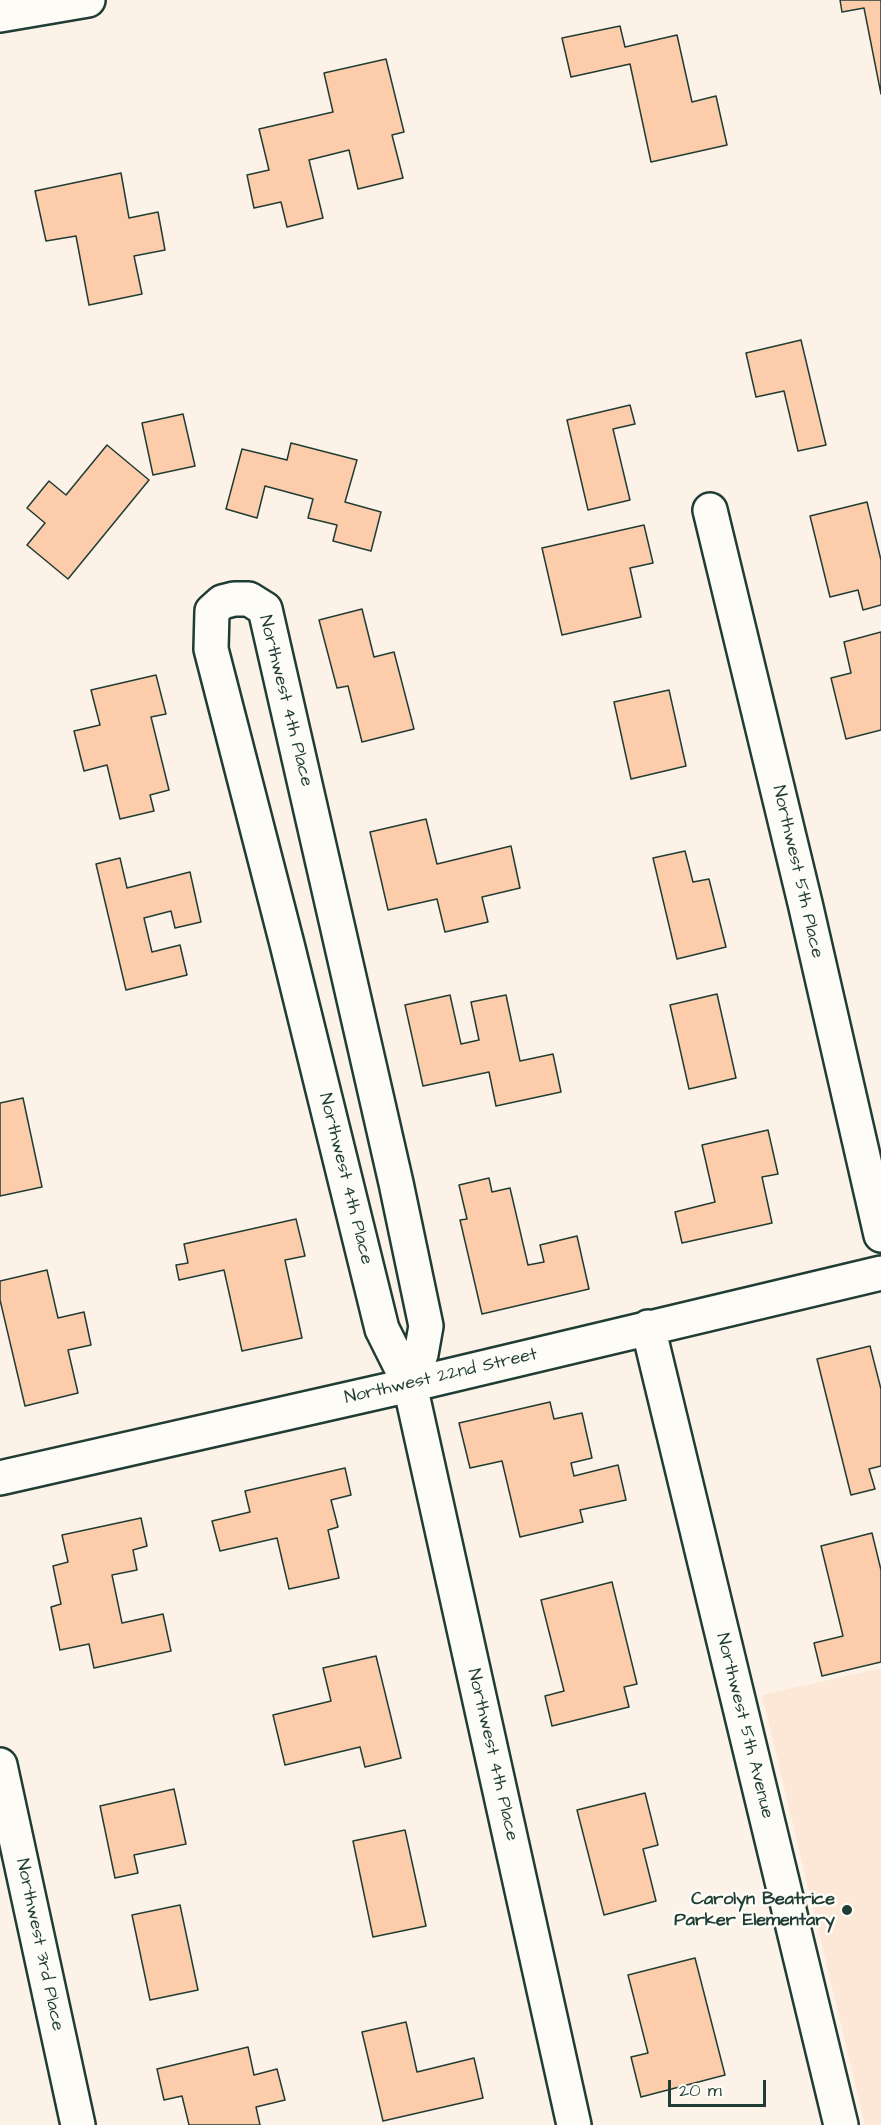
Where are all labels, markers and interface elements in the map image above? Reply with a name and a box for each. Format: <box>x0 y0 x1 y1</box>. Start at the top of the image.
street label: Northwest 4th Place <box>253 613 317 789</box>
street label: Northwest 5th Place <box>767 784 827 960</box>
street label: Northwest 4th Place <box>313 1091 377 1267</box>
street label: Northwest 22nd Street <box>343 1344 539 1410</box>
street label: Northwest 5th Avenue <box>711 1631 777 1821</box>
street label: Northwest 4th Place <box>462 1667 522 1843</box>
street label: Northwest 3rd Place <box>10 1857 68 2033</box>
place label: Carolyn Beatrice Parker Elementary <box>674 1889 835 1932</box>
marker: Carolyn Beatrice Parker Elementary <box>840 1903 854 1917</box>
scale bar <box>671 2068 768 2106</box>
text: 20 m <box>679 2078 722 2103</box>

